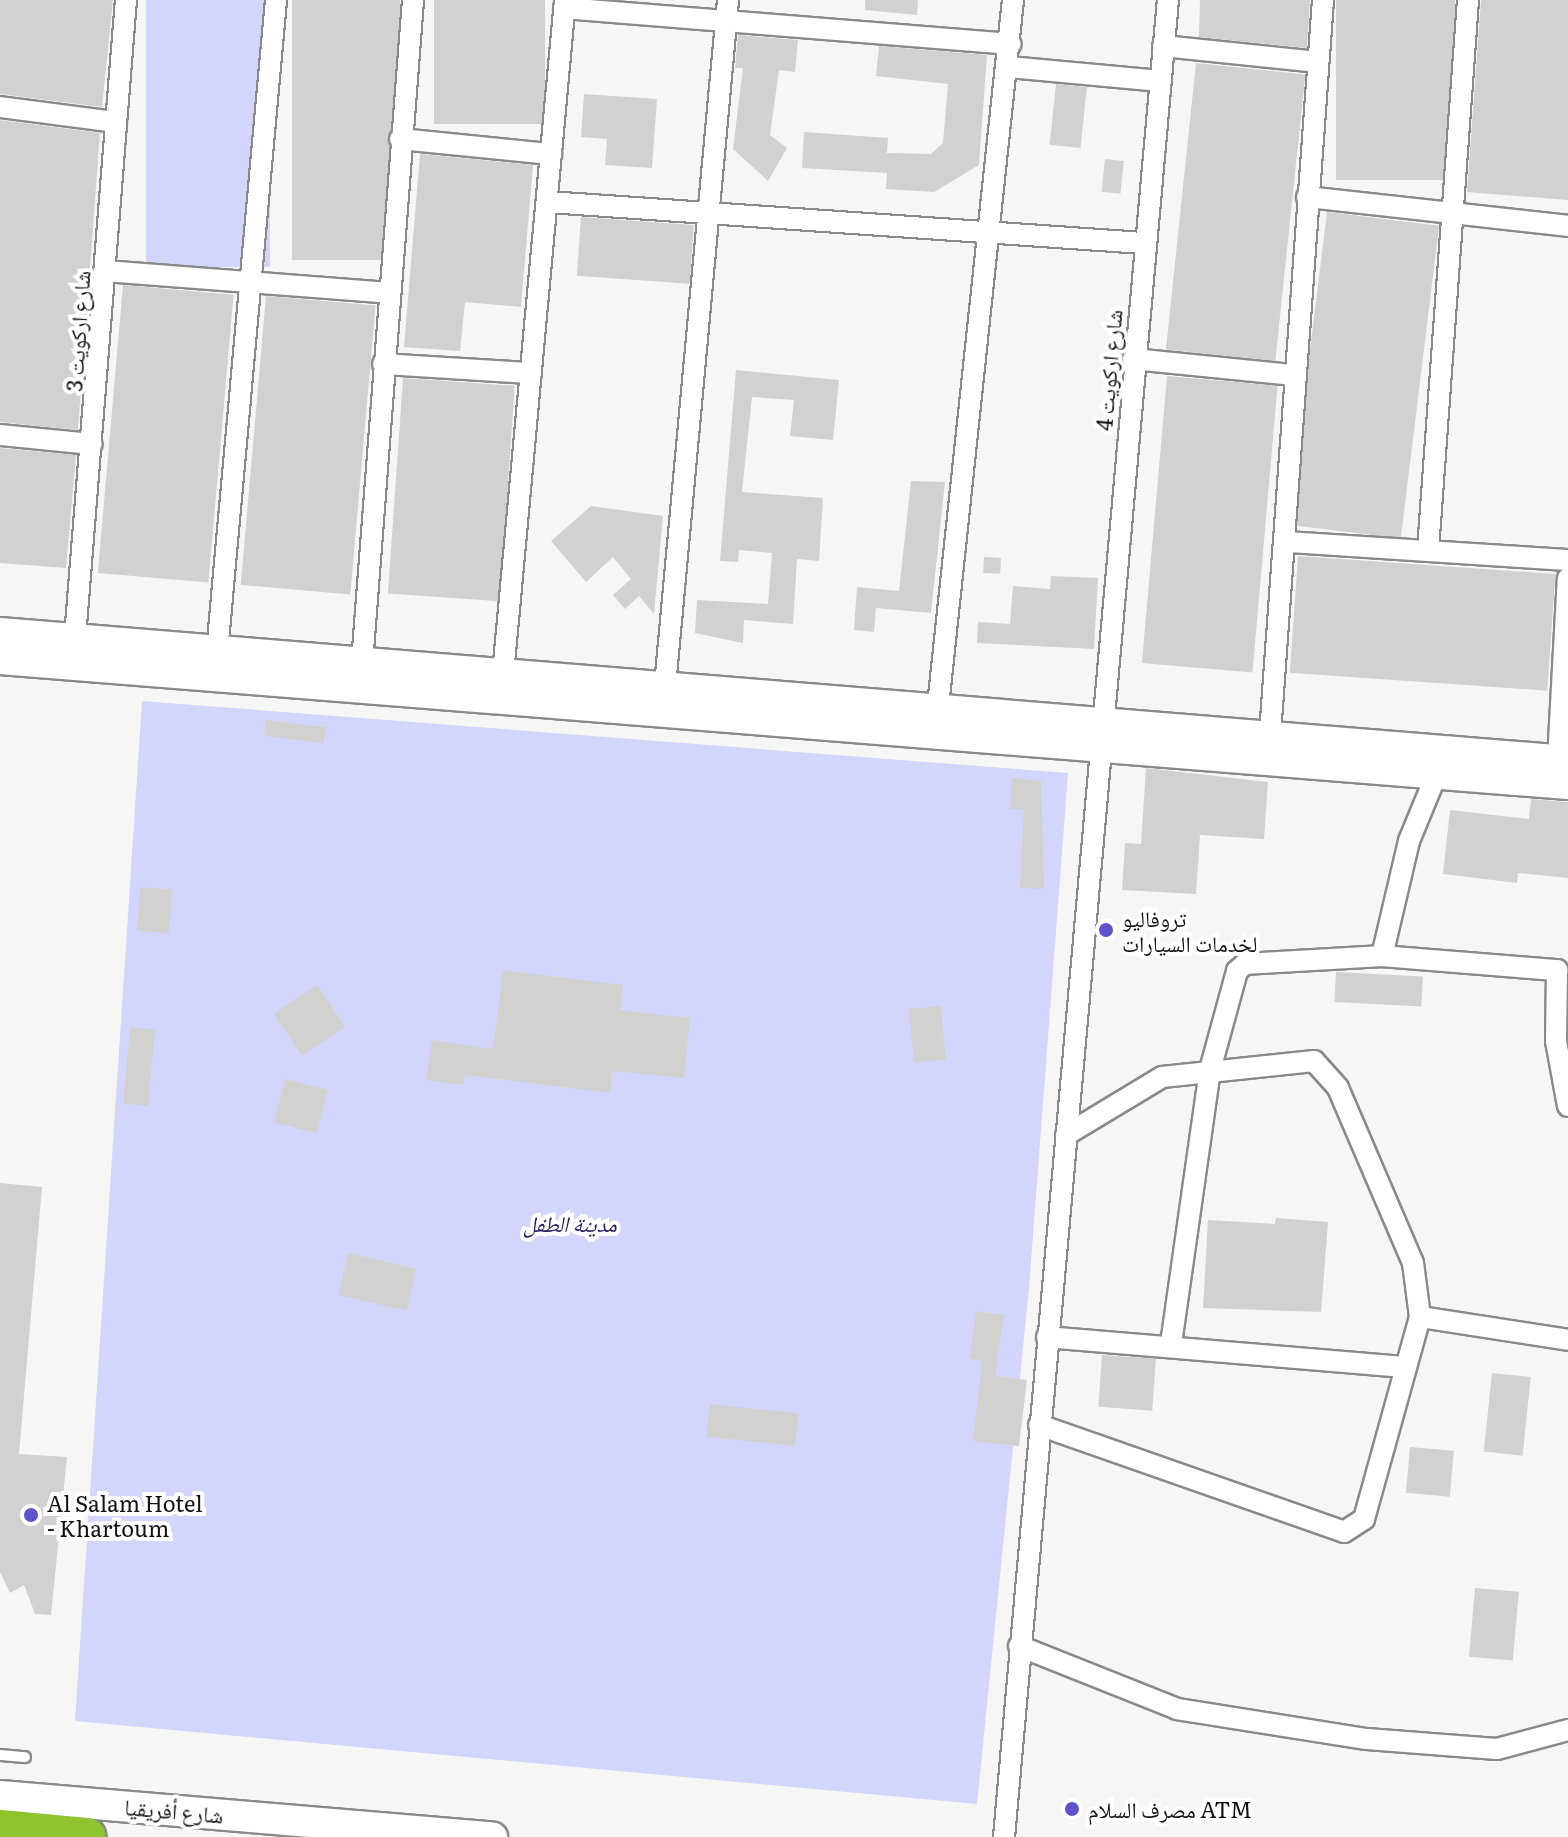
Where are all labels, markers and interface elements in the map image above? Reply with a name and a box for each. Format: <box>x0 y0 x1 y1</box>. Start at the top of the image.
street label: شارع اركويت 3 <box>60 270 94 392</box>
street label: شارع اركويت 4 <box>1090 308 1126 432</box>
place label: تروفاليو لخدمات السيارات <box>1122 904 1257 956</box>
marker: تروفاليو لخدمات السيارات <box>1097 921 1115 939</box>
park label: مدينة الطفل <box>523 1210 617 1236</box>
place label: Al Salam Hotel - Khartoum <box>47 1489 203 1540</box>
marker: Al Salam Hotel - Khartoum <box>22 1506 40 1524</box>
street label: شارع أفريقيا <box>123 1793 225 1827</box>
place label: مصرف السلام ATM <box>1088 1796 1252 1822</box>
marker: مصرف السلام ATM <box>1063 1800 1081 1818</box>

